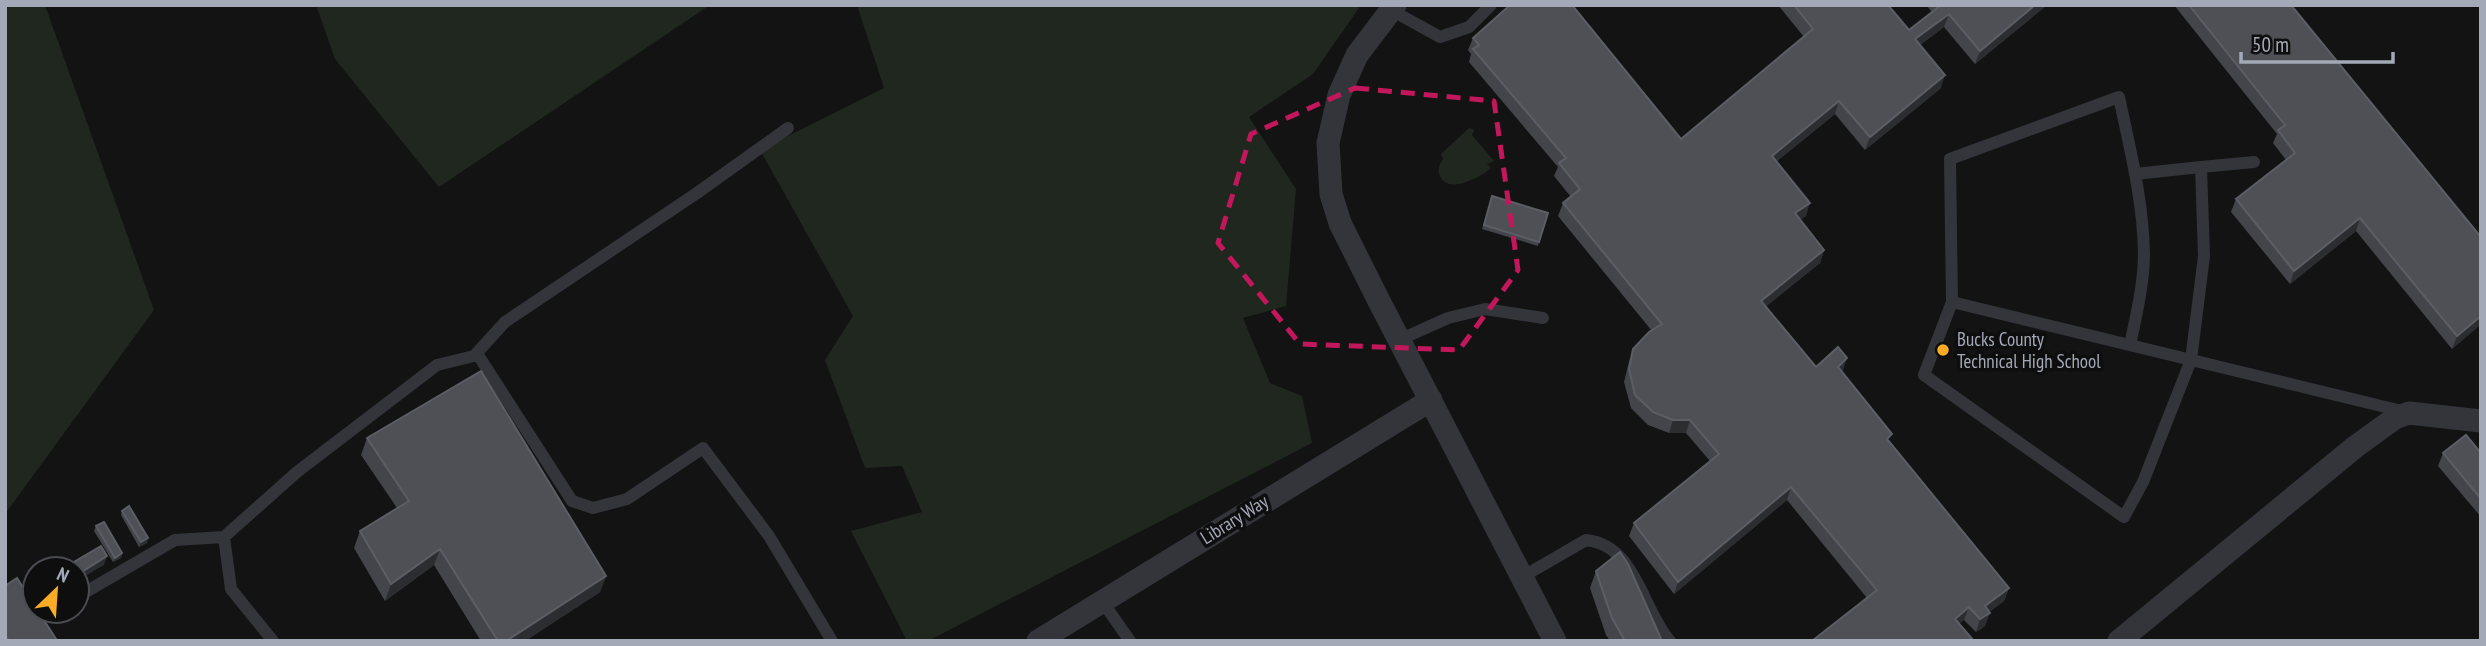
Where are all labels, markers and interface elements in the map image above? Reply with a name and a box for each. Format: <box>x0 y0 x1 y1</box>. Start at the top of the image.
scale bar <box>2241 21 2393 65</box>
text: 50 m <box>2252 31 2289 58</box>
place label: Bucks County Technical High School <box>1957 327 2101 373</box>
marker: Bucks County Technical High School <box>1935 342 1951 358</box>
street label: Library Way <box>1196 488 1273 549</box>
north arrow <box>21 555 91 625</box>
text: N <box>53 562 73 588</box>

